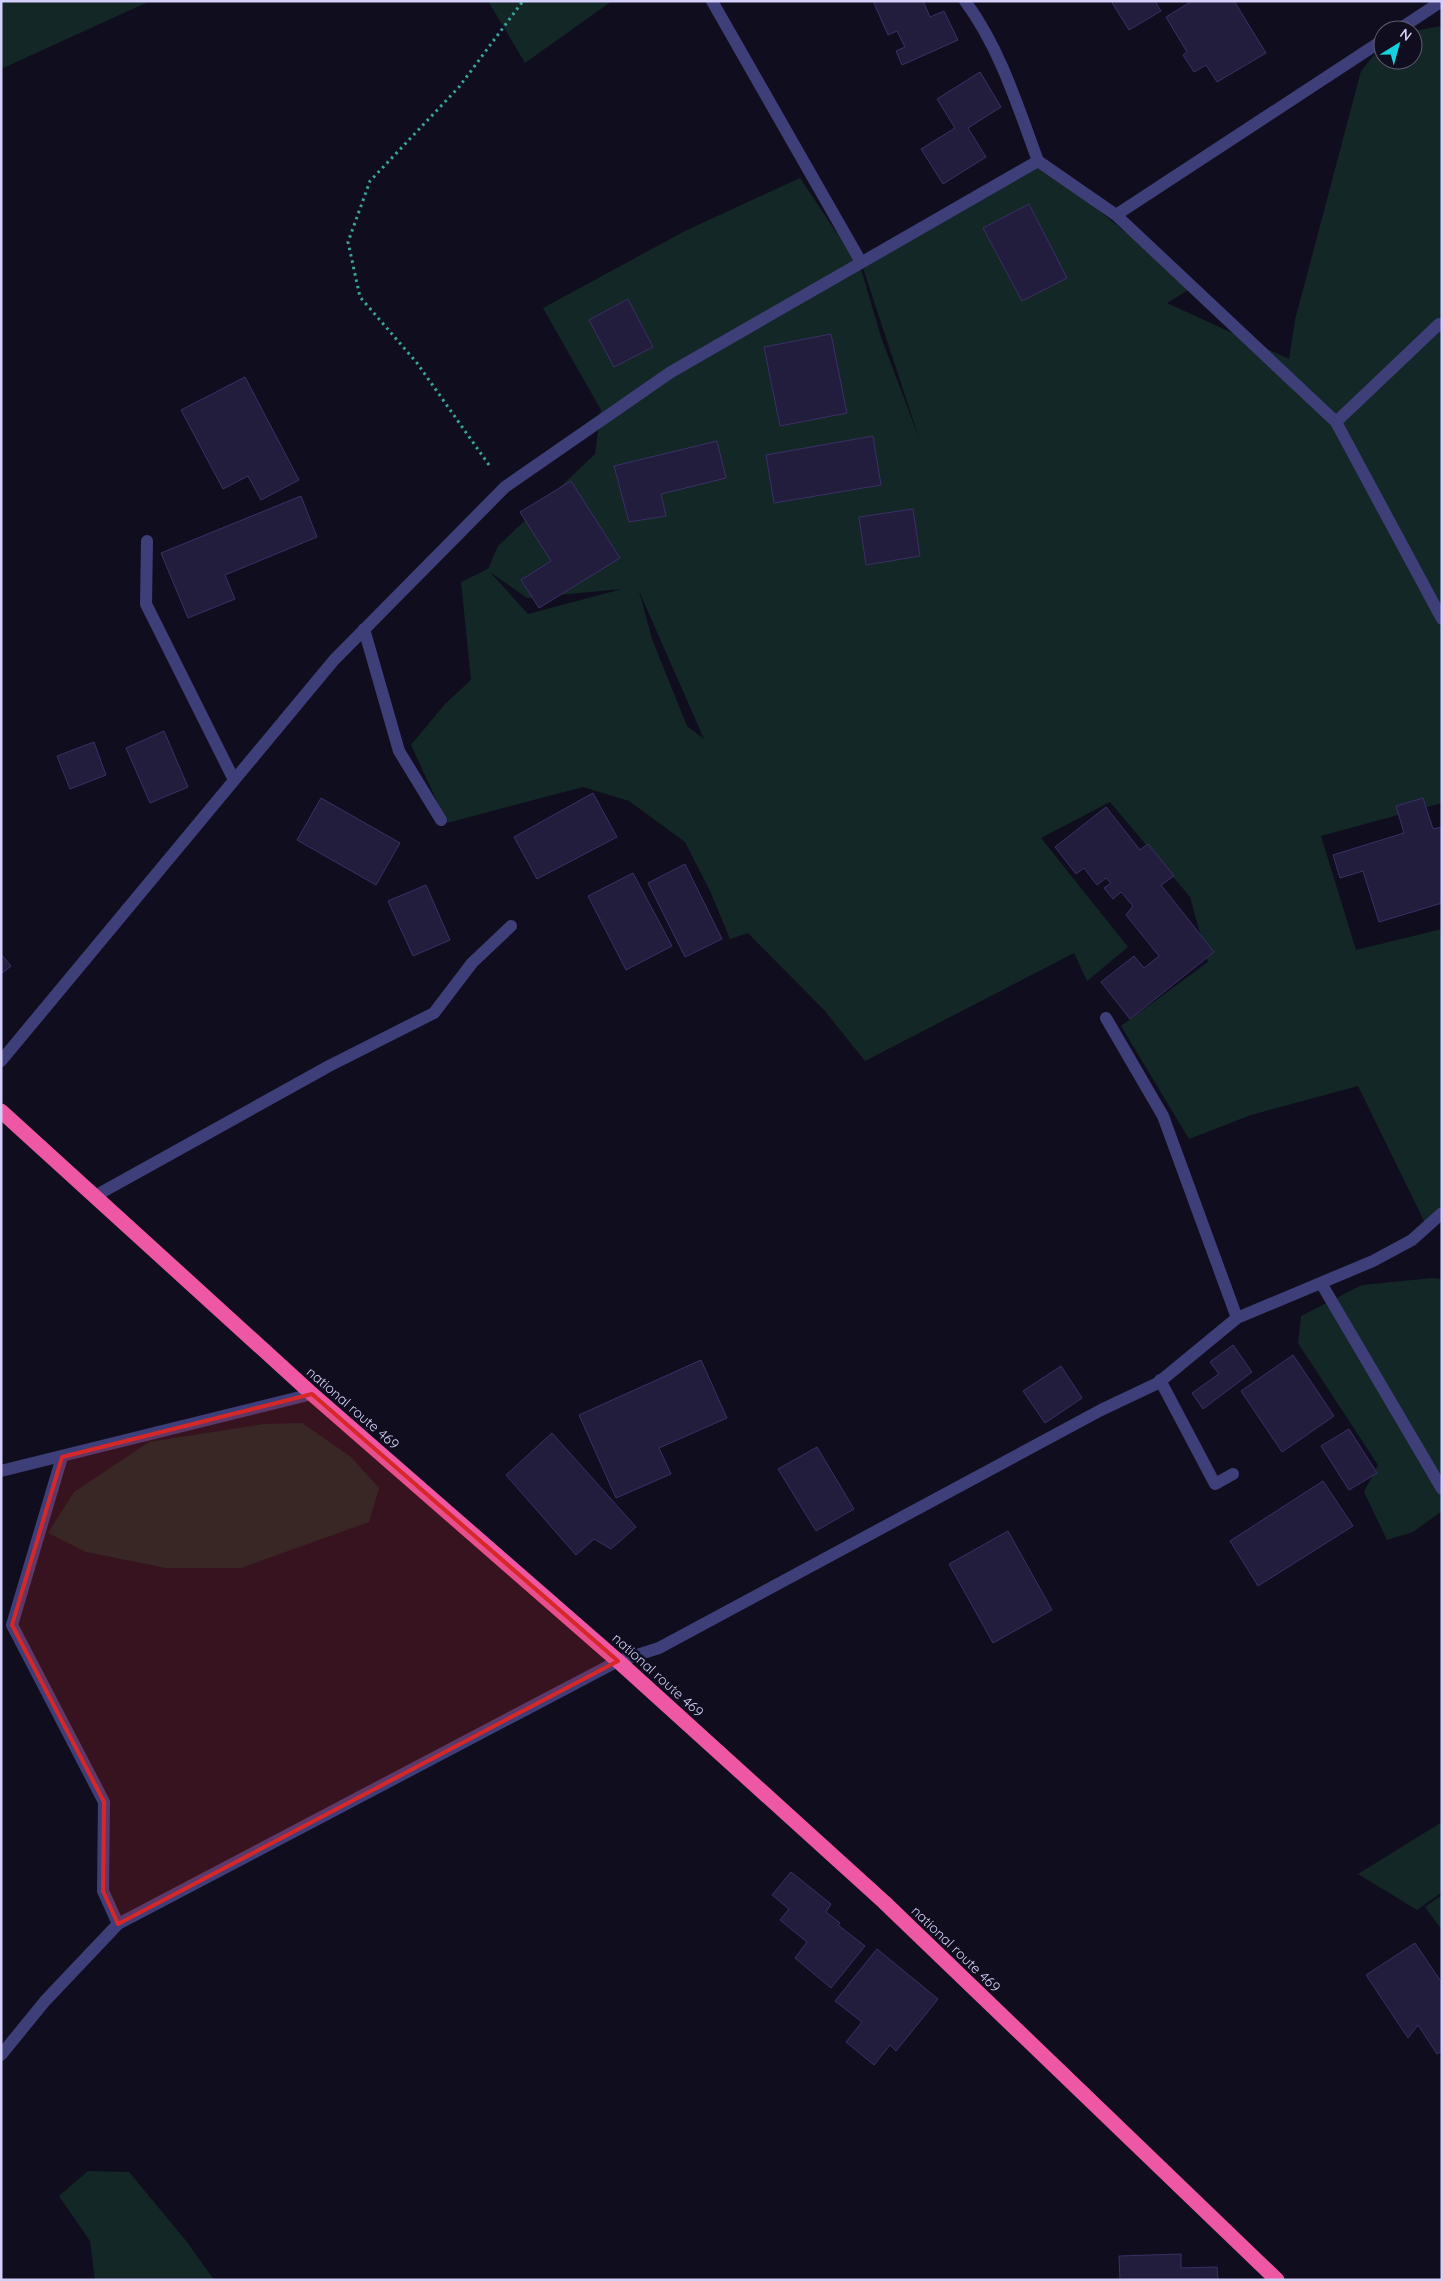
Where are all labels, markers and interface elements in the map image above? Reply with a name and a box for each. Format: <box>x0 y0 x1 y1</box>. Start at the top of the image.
north arrow <box>1373 20 1423 70</box>
text: N <box>1396 24 1415 45</box>
street label: national route 469 <box>303 1363 403 1453</box>
street label: national route 469 <box>608 1629 708 1721</box>
street label: national route 469 <box>908 1902 1004 1996</box>

